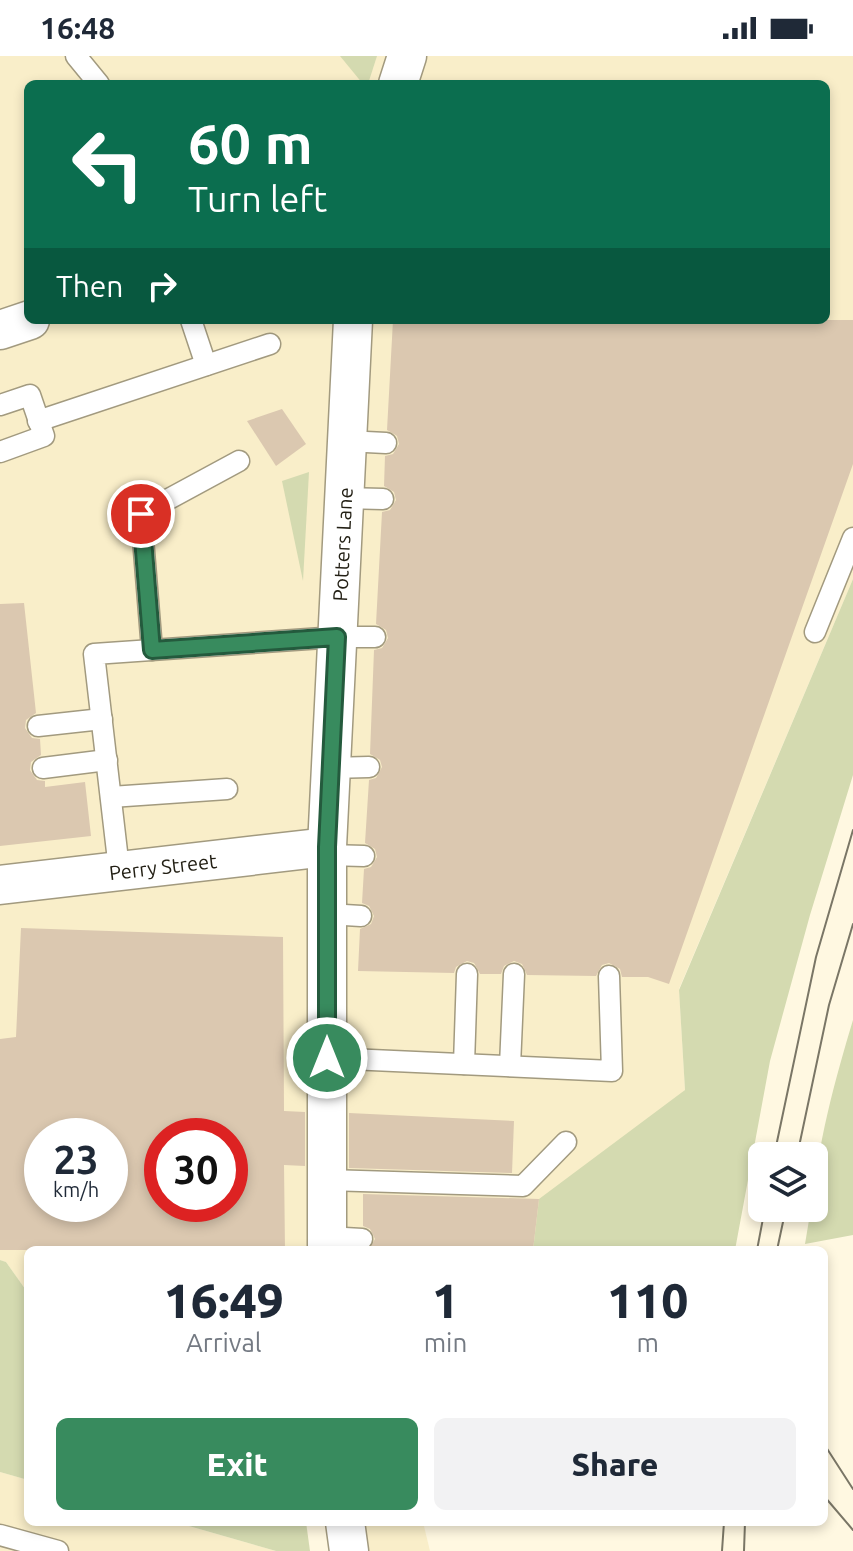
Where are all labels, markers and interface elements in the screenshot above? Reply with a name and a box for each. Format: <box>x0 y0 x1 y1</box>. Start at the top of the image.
text: 16:48 <box>40 11 115 45</box>
icon: left <box>56 112 160 216</box>
text: 60 m <box>188 112 313 175</box>
text: Turn left <box>188 178 327 219</box>
icon: right <box>140 264 184 308</box>
text: Then <box>56 269 124 303</box>
pin <box>107 480 175 548</box>
street label: Potters Lane <box>328 487 356 602</box>
icon: arrive <box>119 492 163 536</box>
street label: Perry Street <box>108 848 218 884</box>
position arrow <box>285 1016 369 1100</box>
speed limit sign: 30 <box>144 1118 248 1222</box>
text: 23 <box>53 1137 99 1182</box>
map controls <box>748 1142 828 1222</box>
button: layers <box>748 1142 828 1222</box>
text: km/h <box>53 1178 99 1201</box>
text: 16:49 <box>164 1273 284 1327</box>
text: 1 <box>432 1273 459 1327</box>
text: 110 <box>607 1273 688 1327</box>
text: Arrival <box>186 1328 262 1357</box>
text: min <box>424 1328 467 1357</box>
text: m <box>636 1328 659 1357</box>
button: Exit <box>56 1418 418 1510</box>
button: Share <box>434 1418 796 1510</box>

